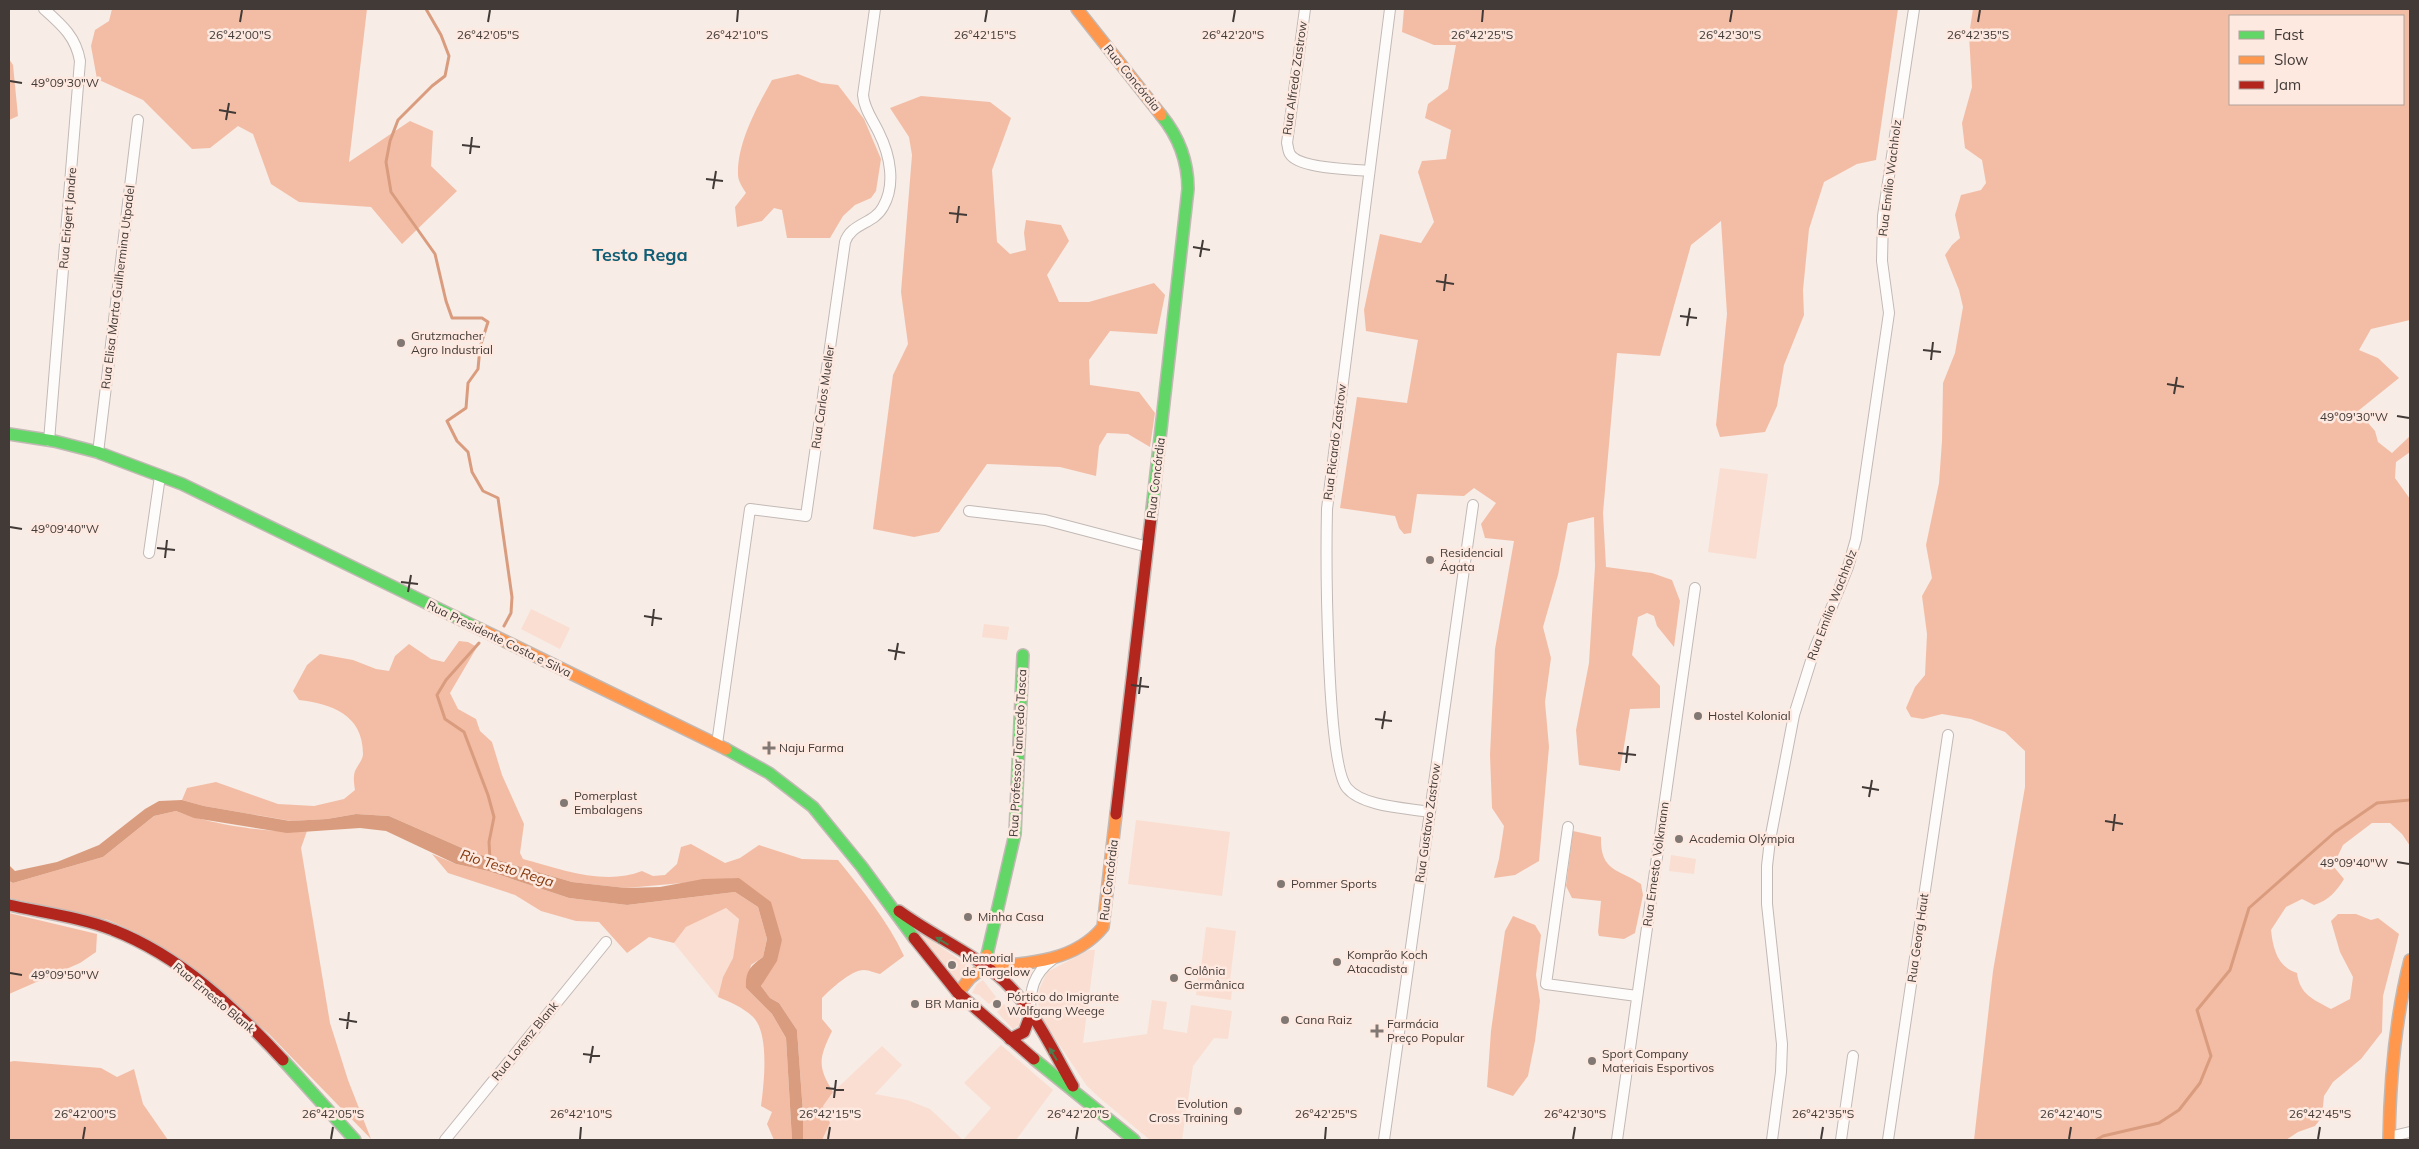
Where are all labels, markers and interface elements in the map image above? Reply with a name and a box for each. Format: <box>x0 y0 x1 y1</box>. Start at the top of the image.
legend <box>2229 15 2404 105</box>
street label: Rua Alfredo Zastrow <box>1279 19 1310 136</box>
text: Fast <box>2274 25 2304 44</box>
text: 26°42'00"S <box>209 27 271 42</box>
text: 26°42'05"S <box>457 27 519 42</box>
text: 26°42'10"S <box>706 27 768 42</box>
text: 26°42'15"S <box>954 27 1016 42</box>
text: 26°42'20"S <box>1202 27 1264 42</box>
text: 26°42'25"S <box>1451 27 1513 42</box>
text: 26°42'30"S <box>1699 27 1761 42</box>
text: 26°42'35"S <box>1947 27 2009 42</box>
street label: Rua Concórdia <box>1101 41 1164 114</box>
text: Slow <box>2274 50 2308 69</box>
text: 49°09'30"W <box>31 75 99 90</box>
text: Jam <box>2274 75 2301 94</box>
street label: Rua Emílio Wachholz <box>1875 119 1904 237</box>
street label: Rua Erigert Jandre <box>56 167 79 269</box>
street label: Rua Elisa Marta Guilhermina Utpadel <box>98 184 137 390</box>
district label: Testo Rega <box>592 243 688 266</box>
place label: Grutzmacher Agro Industrial <box>411 328 493 357</box>
marker: Grutzmacher Agro Industrial <box>395 337 407 349</box>
street label: Rua Carlos Mueller <box>808 344 837 450</box>
street label: Rua Ricardo Zastrow <box>1320 382 1349 501</box>
text: 49°09'30"W <box>2320 409 2388 424</box>
street label: Rua Concórdia <box>1143 437 1168 519</box>
text: 49°09'40"W <box>31 521 99 536</box>
place label: Residencial Ágata <box>1440 545 1503 574</box>
street label: Rua Emílio Wachholz <box>1803 547 1860 662</box>
marker: Residencial Ágata <box>1424 554 1436 566</box>
street label: Rua Presidente Costa e Silva <box>425 597 574 680</box>
street label: Rua Professor Tancredo Tasca <box>1006 669 1029 837</box>
place label: Hostel Kolonial <box>1708 708 1791 723</box>
marker: Hostel Kolonial <box>1692 710 1704 722</box>
place label: Naju Farma <box>779 740 844 755</box>
marker: Naju Farma <box>763 742 775 754</box>
street label: Rua Gustavo Zastrow <box>1412 762 1443 884</box>
place label: Pomerplast Embalagens <box>574 788 643 817</box>
marker: Pomerplast Embalagens <box>558 797 570 809</box>
street label: Rua Ernesto Volkmann <box>1639 801 1672 927</box>
place label: Academia Olýmpia <box>1689 831 1795 846</box>
marker: Academia Olýmpia <box>1673 833 1685 845</box>
street label: Rua Concórdia <box>1096 839 1121 921</box>
water label: Rio Testo Rega <box>458 845 556 891</box>
text: 49°09'40"W <box>2320 855 2388 870</box>
place label: Pommer Sports <box>1291 876 1377 891</box>
marker: Pommer Sports <box>1275 878 1287 890</box>
street label: Rua Georg Haut <box>1904 892 1931 983</box>
place label: Minha Casa <box>978 909 1044 924</box>
marker: Minha Casa <box>962 911 974 923</box>
one-way arrow <box>935 937 948 946</box>
place label: Komprão Koch Atacadista <box>1347 947 1428 976</box>
place label: Memorial de Torgelow <box>962 950 1031 979</box>
marker: Komprão Koch Atacadista <box>1331 956 1343 968</box>
street label: Rua Ernesto Blank <box>170 959 259 1037</box>
marker: Memorial de Torgelow <box>946 959 958 971</box>
place label: Colônia Germânica <box>1184 963 1244 992</box>
text: 49°09'50"W <box>31 967 99 982</box>
marker: Colônia Germânica <box>1168 972 1180 984</box>
place label: Pórtico do Imigrante Wolfgang Weege <box>1007 989 1119 1018</box>
place label: BR Mania <box>925 996 979 1011</box>
street label: Rua Lorenz Blank <box>488 997 562 1083</box>
marker: BR Mania <box>909 998 921 1010</box>
marker: Pórtico do Imigrante Wolfgang Weege <box>991 998 1003 1010</box>
place label: Cana Raiz <box>1295 1012 1352 1027</box>
marker: Cana Raiz <box>1279 1014 1291 1026</box>
place label: Farmácia Preço Popular <box>1387 1016 1465 1045</box>
marker: Farmácia Preço Popular <box>1371 1025 1383 1037</box>
place label: Sport Company Materiais Esportivos <box>1602 1046 1714 1075</box>
one-way arrow <box>1049 1047 1058 1061</box>
marker: Sport Company Materiais Esportivos <box>1586 1055 1598 1067</box>
place label: Evolution Cross Training <box>1149 1096 1228 1125</box>
marker: Evolution Cross Training <box>1232 1105 1244 1117</box>
text: 26°42'00"S <box>54 1106 116 1121</box>
text: 26°42'05"S <box>302 1106 364 1121</box>
text: 26°42'10"S <box>550 1106 612 1121</box>
text: 26°42'15"S <box>799 1106 861 1121</box>
text: 26°42'20"S <box>1047 1106 1109 1121</box>
text: 26°42'25"S <box>1295 1106 1357 1121</box>
text: 26°42'30"S <box>1544 1106 1606 1121</box>
text: 26°42'35"S <box>1792 1106 1854 1121</box>
text: 26°42'40"S <box>2040 1106 2102 1121</box>
text: 26°42'45"S <box>2289 1106 2351 1121</box>

